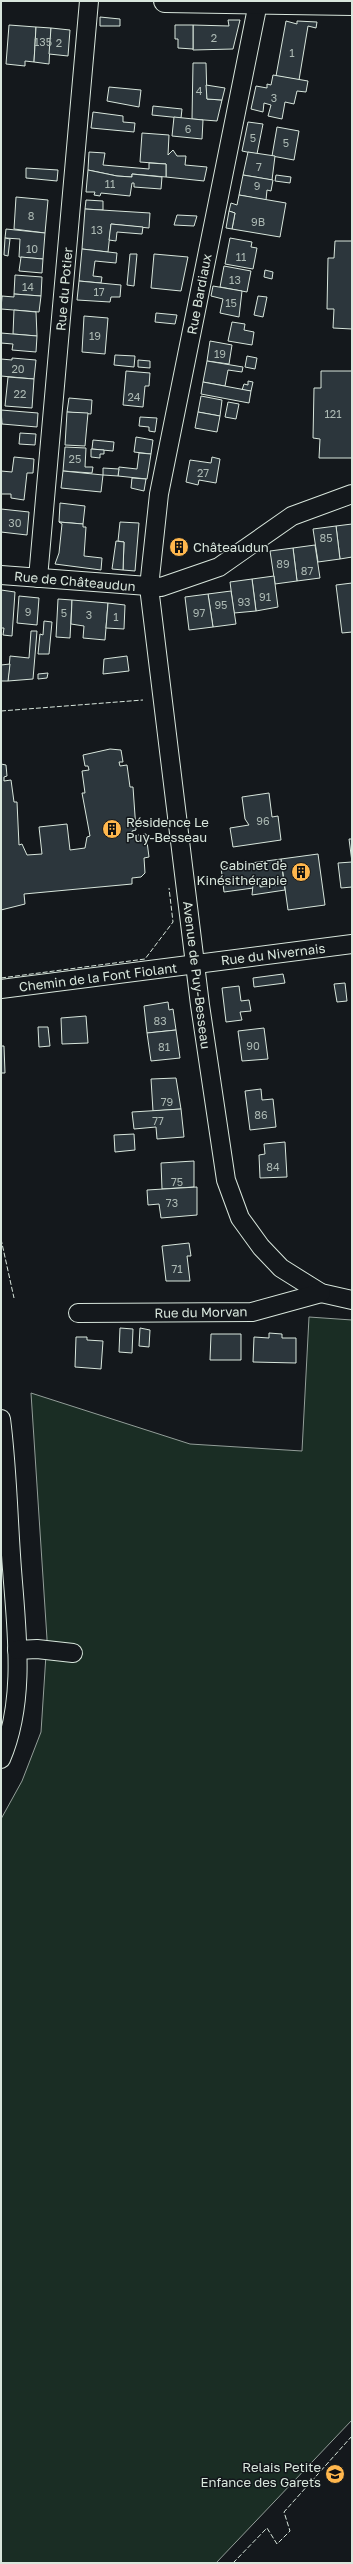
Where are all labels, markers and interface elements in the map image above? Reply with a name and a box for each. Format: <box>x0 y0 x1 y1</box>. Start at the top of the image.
house number: 2 <box>211 31 217 44</box>
house number: 135 <box>34 35 52 48</box>
house number: 2 <box>56 36 62 49</box>
house number: 1 <box>289 46 295 59</box>
house number: 4 <box>196 84 203 97</box>
house number: 3 <box>271 91 277 104</box>
house number: 6 <box>185 122 192 135</box>
house number: 5 <box>250 131 256 144</box>
house number: 5 <box>283 136 289 149</box>
house number: 7 <box>256 160 262 173</box>
house number: 11 <box>105 177 115 190</box>
house number: 9 <box>254 179 260 192</box>
house number: 8 <box>28 209 35 222</box>
house number: 9B <box>251 215 265 228</box>
house number: 13 <box>91 223 103 236</box>
house number: 10 <box>26 242 38 255</box>
street label: Rue du Potier <box>52 247 76 331</box>
house number: 11 <box>236 250 246 263</box>
street label: Rue Bardiaux <box>183 252 215 336</box>
house number: 13 <box>229 273 241 286</box>
house number: 14 <box>22 280 34 293</box>
house number: 17 <box>93 285 105 298</box>
house number: 15 <box>225 296 237 309</box>
house number: 19 <box>89 329 101 342</box>
house number: 19 <box>214 347 226 360</box>
house number: 20 <box>11 362 25 375</box>
house number: 22 <box>14 387 26 400</box>
house number: 24 <box>127 390 141 403</box>
house number: 121 <box>324 407 342 420</box>
house number: 25 <box>69 452 81 465</box>
house number: 27 <box>197 466 209 479</box>
house number: 30 <box>8 516 22 529</box>
house number: 85 <box>319 531 333 544</box>
building icon: Châteaudun <box>168 536 190 558</box>
place label: Châteaudun <box>193 539 269 555</box>
house number: 89 <box>276 557 290 570</box>
house number: 87 <box>301 564 313 577</box>
street label: Rue de Châteaudun <box>14 568 136 594</box>
house number: 91 <box>259 590 271 603</box>
house number: 93 <box>237 595 251 608</box>
house number: 95 <box>214 598 228 611</box>
house number: 9 <box>25 605 31 618</box>
house number: 5 <box>61 606 67 619</box>
house number: 97 <box>193 606 205 619</box>
house number: 3 <box>86 608 92 621</box>
house number: 1 <box>113 610 119 623</box>
place label: Résidence Le Puy-Besseau <box>126 814 209 845</box>
house number: 96 <box>256 814 270 827</box>
building icon: Résidence Le Puy-Besseau <box>101 818 123 840</box>
place label: Cabinet de Kinésithérapie <box>197 857 287 888</box>
building icon: Cabinet de Kinésithérapie <box>290 861 312 883</box>
street label: Avenue de Puy-Besseau <box>180 900 214 1050</box>
street label: Rue du Nivernais <box>220 940 326 968</box>
street label: Chemin de la Font Fiolant <box>18 959 178 995</box>
house number: 83 <box>153 1014 167 1027</box>
house number: 90 <box>246 1039 260 1052</box>
house number: 81 <box>158 1040 170 1053</box>
house number: 79 <box>161 1095 173 1108</box>
house number: 86 <box>254 1108 268 1121</box>
house number: 77 <box>152 1114 164 1127</box>
house number: 84 <box>266 1160 280 1173</box>
house number: 75 <box>171 1175 183 1188</box>
house number: 73 <box>166 1196 178 1209</box>
house number: 71 <box>171 1262 183 1275</box>
street label: Rue du Morvan <box>154 1303 248 1321</box>
place label: Relais Petite Enfance des Garets <box>201 2459 321 2490</box>
school or university icon: Relais Petite Enfance des Garets <box>324 2463 346 2485</box>

